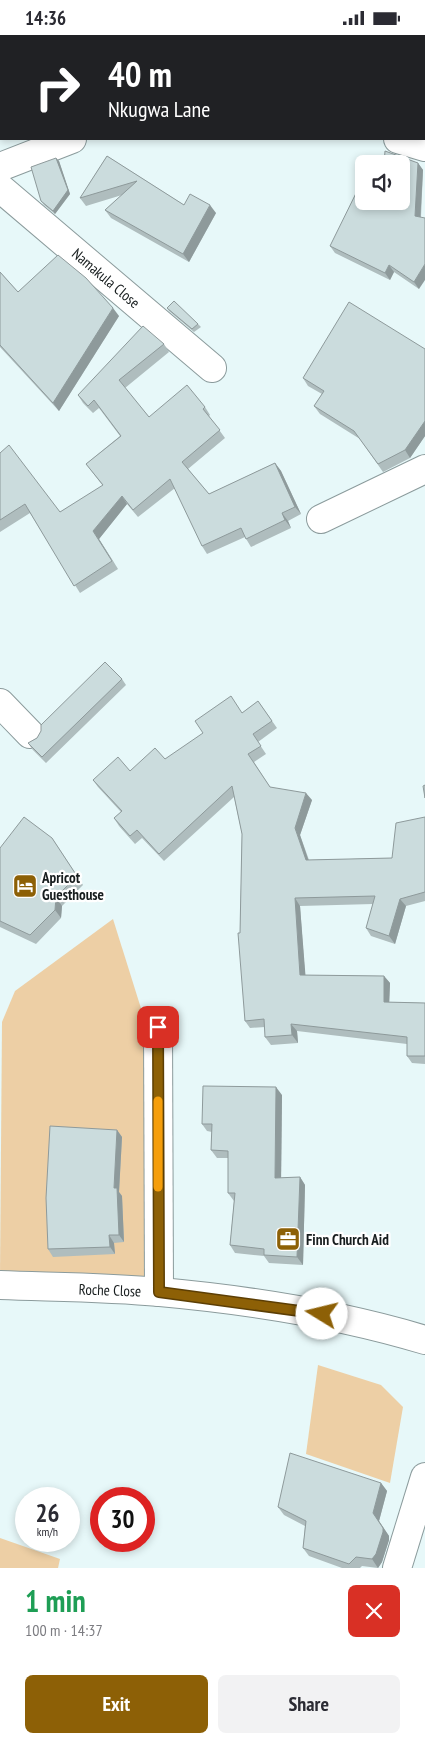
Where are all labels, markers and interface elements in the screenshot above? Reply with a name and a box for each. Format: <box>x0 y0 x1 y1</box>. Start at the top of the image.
text: 14:36 <box>25 6 66 30</box>
text: 40 m <box>108 51 172 97</box>
icon: right <box>25 55 90 120</box>
text: Nkugwa Lane <box>108 95 210 123</box>
map controls <box>355 155 410 210</box>
button: sound <box>355 155 410 210</box>
street label: Namakula Close <box>68 244 144 312</box>
place label: Apricot Guesthouse <box>41 868 104 904</box>
hotel icon: Apricot Guesthouse <box>12 873 38 899</box>
pin <box>137 1006 179 1048</box>
icon: arrive <box>144 1013 172 1041</box>
office icon: Finn Church Aid <box>275 1226 301 1252</box>
place label: Finn Church Aid <box>306 1230 389 1249</box>
street label: Roche Close <box>78 1279 142 1301</box>
position arrow <box>295 1287 347 1339</box>
speed limit sign: 30 <box>90 1487 155 1552</box>
text: 26 <box>36 1497 59 1529</box>
text: km/h <box>37 1524 58 1539</box>
text: 1 min <box>25 1581 86 1620</box>
button: close <box>348 1585 400 1637</box>
text: 100 m · 14:37 <box>25 1620 103 1640</box>
button: Exit <box>25 1675 208 1733</box>
button: Share <box>218 1675 400 1733</box>

